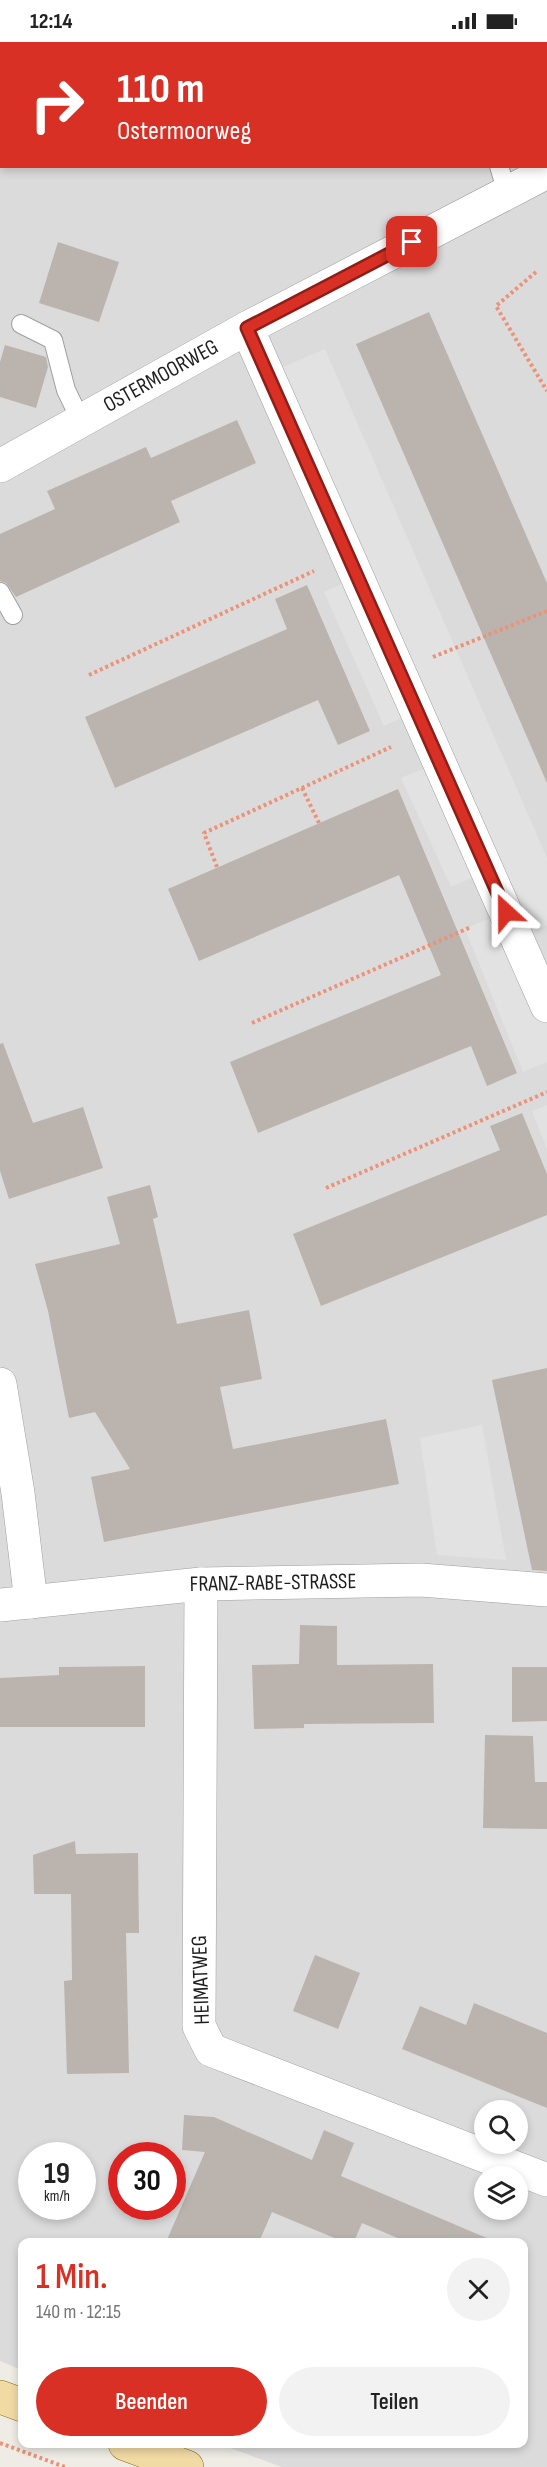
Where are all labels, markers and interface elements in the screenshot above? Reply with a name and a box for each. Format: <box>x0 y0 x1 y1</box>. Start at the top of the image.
text: 12:14 <box>30 8 72 35</box>
text: 110 m <box>117 64 204 115</box>
icon: right <box>18 66 96 144</box>
text: Ostermoorweg <box>117 115 251 147</box>
pin <box>386 216 437 267</box>
icon: arrive <box>395 225 428 258</box>
street label: OSTERMOORWEG <box>99 333 223 419</box>
position arrow <box>474 880 538 944</box>
street label: FRANZ-RABE-STRASSE <box>189 1568 357 1598</box>
street label: HEIMATWEG <box>186 1935 216 2025</box>
map controls <box>474 2100 528 2220</box>
button: search <box>474 2100 528 2154</box>
speed limit sign: 30 <box>108 2142 186 2220</box>
text: 19 <box>44 2156 70 2192</box>
button: layers <box>474 2166 528 2220</box>
text: km/h <box>44 2187 70 2206</box>
text: 1 Min. <box>36 2256 108 2299</box>
button: close <box>447 2258 510 2321</box>
text: 140 m · 12:15 <box>36 2300 121 2324</box>
button: Beenden <box>36 2367 267 2436</box>
button: Teilen <box>279 2367 510 2436</box>

